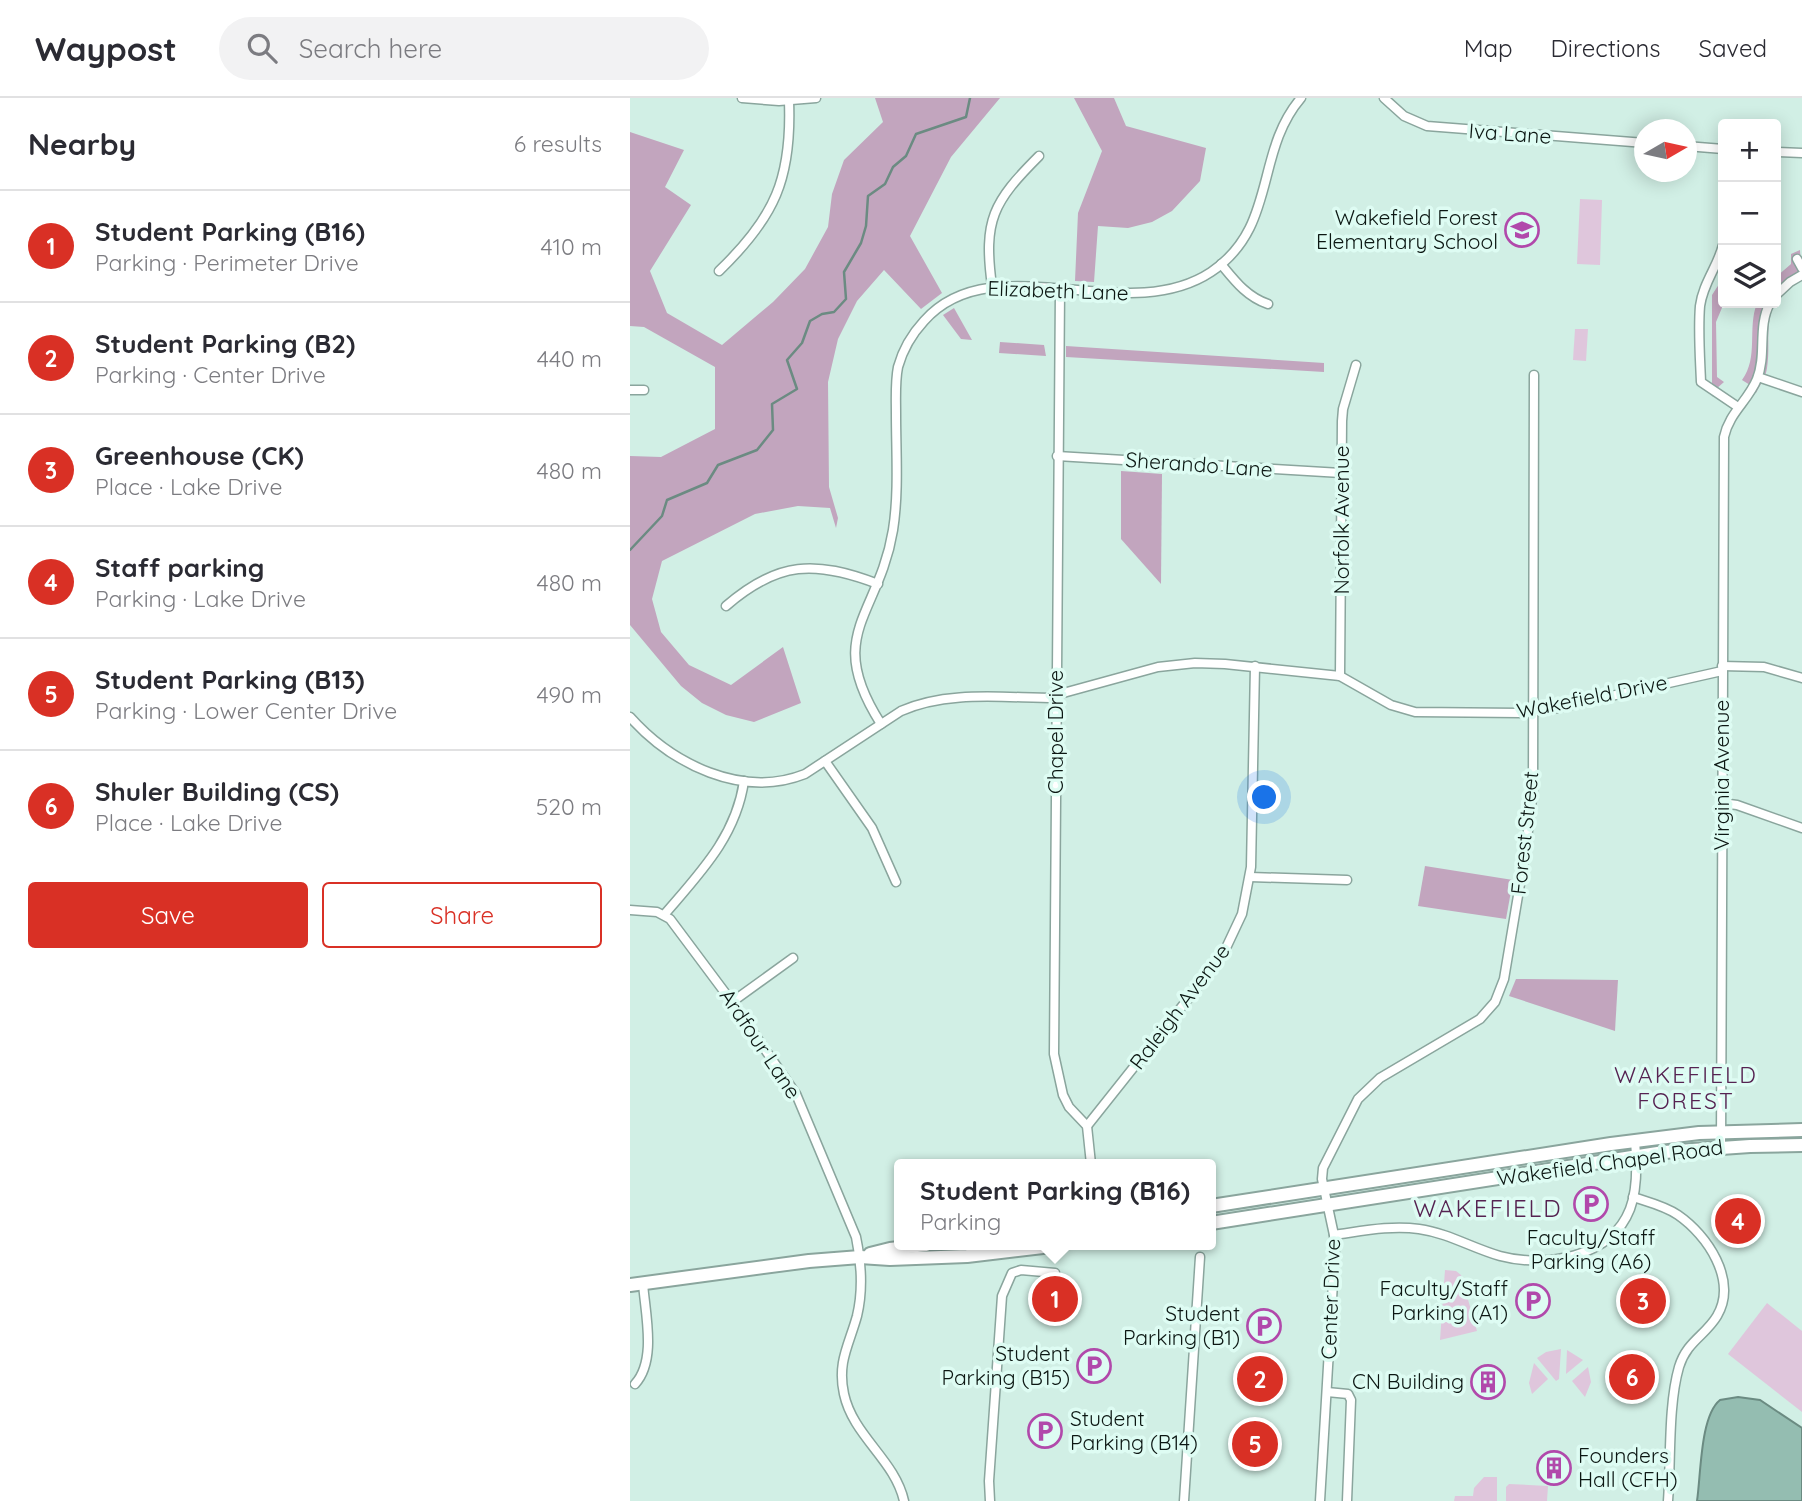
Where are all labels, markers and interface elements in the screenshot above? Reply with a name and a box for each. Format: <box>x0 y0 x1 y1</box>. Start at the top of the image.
search box <box>219 17 709 80</box>
text: Waypost <box>35 28 177 69</box>
icon: search <box>243 29 281 67</box>
text: Search here <box>299 32 442 65</box>
text: Map <box>1464 33 1513 63</box>
text: Directions <box>1551 33 1661 63</box>
text: Saved <box>1699 33 1767 63</box>
street label: Iva Lane <box>1468 117 1552 149</box>
north arrow <box>1634 119 1697 182</box>
map controls <box>1718 119 1781 308</box>
button: + <box>1718 119 1781 182</box>
text: Nearby <box>28 125 136 163</box>
text: 6 results <box>514 129 602 158</box>
button: − <box>1718 182 1781 245</box>
place label: Wakefield Forest Elementary School <box>1316 204 1498 254</box>
school or university icon: Wakefield Forest Elementary School <box>1503 211 1541 249</box>
text: Student Parking (B16) <box>95 215 365 248</box>
text: 1 <box>47 232 55 261</box>
text: 410 m <box>541 232 602 261</box>
button: layers <box>1718 245 1781 308</box>
text: Parking · Perimeter Drive <box>95 248 359 277</box>
street label: Elizabeth Lane <box>987 275 1129 305</box>
text: Student Parking (B2) <box>95 327 355 360</box>
text: 2 <box>44 344 58 373</box>
text: 440 m <box>537 344 602 373</box>
text: Parking · Center Drive <box>95 360 326 389</box>
text: Greenhouse (CK) <box>95 439 304 472</box>
street label: Norfolk Avenue <box>1328 445 1354 595</box>
street label: Sherando Lane <box>1125 446 1273 482</box>
text: 3 <box>45 456 57 485</box>
text: 480 m <box>537 456 602 485</box>
text: Place · Lake Drive <box>95 472 283 501</box>
text: Staff parking <box>95 551 264 584</box>
text: 4 <box>44 568 58 597</box>
text: 480 m <box>537 568 602 597</box>
text: Parking · Lake Drive <box>95 584 306 613</box>
text: Student Parking (B13) <box>95 663 365 696</box>
street label: Wakefield Drive <box>1514 669 1669 723</box>
street label: Chapel Drive <box>1042 670 1068 794</box>
text: 5 <box>44 680 58 709</box>
text: 490 m <box>537 680 602 709</box>
text: Parking · Lower Center Drive <box>95 696 397 725</box>
street label: Virginia Avenue <box>1708 700 1734 850</box>
street label: Forest Street <box>1505 770 1543 896</box>
text: Shuler Building (CS) <box>95 775 339 808</box>
your location <box>1247 780 1281 814</box>
text: 6 <box>45 792 57 821</box>
text: 520 m <box>536 792 602 821</box>
text: Place · Lake Drive <box>95 808 283 837</box>
button: Save <box>28 882 308 948</box>
button: Share <box>322 882 602 948</box>
street label: Raleigh Avenue <box>1124 938 1235 1074</box>
street label: Ardfour Lane <box>715 984 807 1103</box>
district label: WAKEFIELD FOREST <box>1614 1060 1758 1115</box>
street label: Wakefield Chapel Road <box>1495 1133 1725 1191</box>
popup <box>894 1159 1216 1250</box>
text: Student Parking (B16) <box>920 1174 1190 1207</box>
parking icon: Faculty/Staff Parking (A6) <box>1572 1185 1610 1223</box>
district label: WAKEFIELD <box>1413 1193 1563 1223</box>
pin: 4 <box>1715 1195 1761 1247</box>
text: Parking <box>920 1207 1001 1236</box>
place label: Faculty/Staff Parking (A6) <box>1527 1224 1655 1274</box>
street label: Center Drive <box>1315 1238 1345 1360</box>
pin: 1 <box>1032 1273 1078 1325</box>
place label: Faculty/Staff Parking (A1) <box>1379 1275 1508 1325</box>
pin: 3 <box>1620 1275 1666 1327</box>
parking icon: Faculty/Staff Parking (A1) <box>1514 1282 1552 1320</box>
place label: Student Parking (B1) <box>1123 1300 1240 1350</box>
parking icon: Student Parking (B1) <box>1245 1307 1283 1345</box>
place label: Student Parking (B15) <box>941 1340 1070 1390</box>
parking icon: Student Parking (B15) <box>1075 1347 1113 1385</box>
pin: 6 <box>1609 1351 1655 1403</box>
pin: 2 <box>1237 1353 1283 1405</box>
building icon: CN Building <box>1469 1363 1507 1401</box>
place label: CN Building <box>1352 1368 1464 1394</box>
place label: Student Parking (B14) <box>1070 1405 1198 1455</box>
parking icon: Student Parking (B14) <box>1026 1412 1064 1450</box>
pin: 5 <box>1232 1418 1278 1470</box>
place label: Founders Hall (CFH) <box>1578 1442 1678 1492</box>
building icon: Founders Hall (CFH) <box>1535 1449 1573 1487</box>

